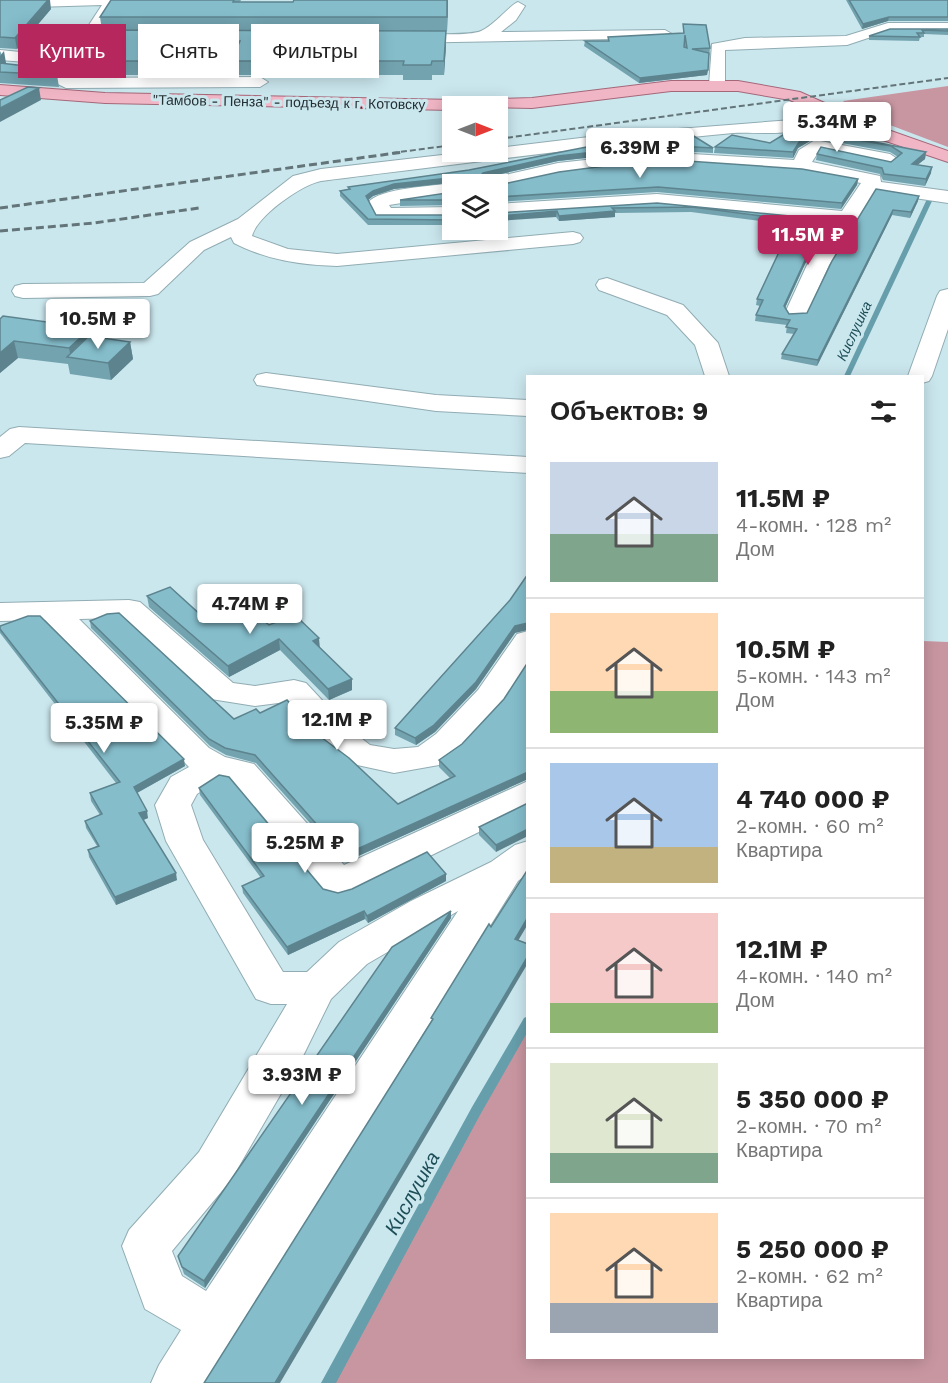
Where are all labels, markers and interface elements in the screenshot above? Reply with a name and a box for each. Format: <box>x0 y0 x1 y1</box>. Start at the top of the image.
chip: Купить <box>18 24 126 78</box>
chip: Снять <box>138 24 239 78</box>
chip: Фильтры <box>251 24 379 78</box>
street label: "Тамбов - Пенза" - подъезд к г. Котовску <box>152 92 426 112</box>
north arrow <box>442 96 508 162</box>
map controls <box>442 96 508 240</box>
pin: 5.34M ₽ <box>782 102 892 153</box>
text: 5.34M ₽ <box>797 109 877 133</box>
pin: 6.39M ₽ <box>585 128 695 179</box>
text: 6.39M ₽ <box>600 135 680 159</box>
button: layers <box>442 174 508 240</box>
pin: 11.5M ₽ <box>753 215 863 266</box>
text: 11.5M ₽ <box>772 222 844 246</box>
pin: 10.5M ₽ <box>43 299 153 350</box>
water label: Кислушка <box>833 299 875 363</box>
text: 10.5M ₽ <box>60 306 136 330</box>
icon: filters <box>867 395 900 428</box>
text: Объектов: 9 <box>550 396 708 426</box>
text: 11.5M ₽ <box>736 483 830 513</box>
icon: home <box>598 486 670 558</box>
text: 4-комн. · 128 m² <box>736 513 891 537</box>
text: Дом <box>736 537 775 561</box>
pin: 4.74M ₽ <box>195 584 305 635</box>
text: 4.74M ₽ <box>211 591 289 615</box>
text: 10.5M ₽ <box>736 634 835 664</box>
icon: home <box>598 637 670 709</box>
text: 5-комн. · 143 m² <box>736 664 891 688</box>
text: Дом <box>736 688 775 712</box>
pin: 12.1M ₽ <box>282 700 392 751</box>
pin: 5.35M ₽ <box>49 703 159 754</box>
text: 12.1M ₽ <box>302 707 372 731</box>
text: 5.35M ₽ <box>65 710 143 734</box>
text: 4 740 000 ₽ <box>736 784 890 814</box>
icon: home <box>598 787 670 859</box>
text: 2-комн. · 60 m² <box>736 814 884 838</box>
pin: 5.25M ₽ <box>250 823 360 874</box>
text: 5.25M ₽ <box>266 830 344 854</box>
text: Квартира <box>736 838 822 862</box>
text: 12.1M ₽ <box>736 934 828 964</box>
icon: home <box>598 937 670 1009</box>
text: 4-комн. · 140 m² <box>736 964 892 988</box>
text: Дом <box>736 988 775 1012</box>
pin: 3.93M ₽ <box>247 1055 357 1106</box>
text: 3.93M ₽ <box>262 1062 342 1086</box>
text: 5 350 000 ₽ <box>736 1084 889 1114</box>
icon: home <box>598 1087 670 1159</box>
text: 2-комн. · 70 m² <box>736 1114 881 1138</box>
text: Квартира <box>736 1138 822 1162</box>
water label: Кислушка <box>379 1147 445 1239</box>
text: 5 250 000 ₽ <box>736 1234 889 1264</box>
icon: home <box>598 1237 670 1309</box>
text: 2-комн. · 62 m² <box>736 1264 883 1288</box>
text: Квартира <box>736 1288 822 1312</box>

